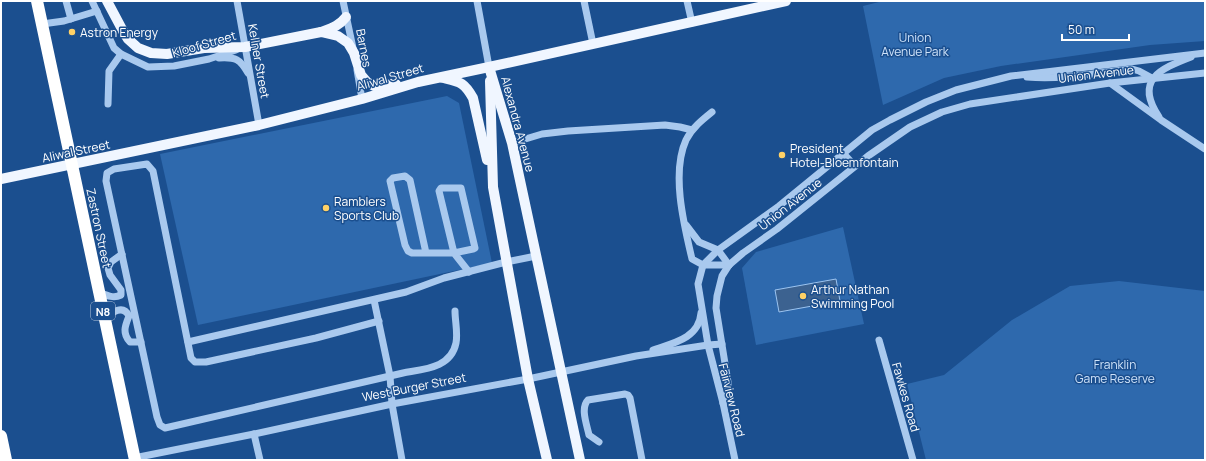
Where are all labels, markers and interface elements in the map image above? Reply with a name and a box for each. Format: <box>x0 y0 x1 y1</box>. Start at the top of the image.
scale bar <box>1062 16 1129 42</box>
text: 50 m <box>1068 21 1095 38</box>
street label: Kellner Street <box>244 22 274 100</box>
place label: Astron Energy <box>80 24 159 41</box>
marker: Astron Energy <box>67 27 77 37</box>
street label: Kloof Street <box>170 27 238 61</box>
street label: Barnes <box>352 27 376 69</box>
park label: Union Avenue Park <box>881 29 950 60</box>
street label: Aliwal Street <box>354 59 426 95</box>
street label: Union Avenue <box>1057 61 1135 87</box>
street label: Alexandra Avenue <box>497 74 539 174</box>
street label: Aliwal Street <box>40 135 112 167</box>
place label: President Hotel-Bloemfontain <box>790 140 899 171</box>
marker: President Hotel-Bloemfontain <box>777 150 787 160</box>
street label: Union Avenue <box>755 174 825 234</box>
street label: Zastron Street <box>82 187 116 270</box>
place label: Ramblers Sports Club <box>334 193 399 224</box>
marker: Ramblers Sports Club <box>321 203 331 213</box>
place label: Arthur Nathan Swimming Pool <box>811 281 894 312</box>
marker: Arthur Nathan Swimming Pool <box>798 291 808 301</box>
road number: N8 <box>91 302 115 320</box>
park label: Franklin Game Reserve <box>1075 356 1155 387</box>
street label: Fawkes Road <box>888 360 924 434</box>
street label: Fairview Road <box>715 361 749 439</box>
street label: West Burger Street <box>361 369 468 405</box>

